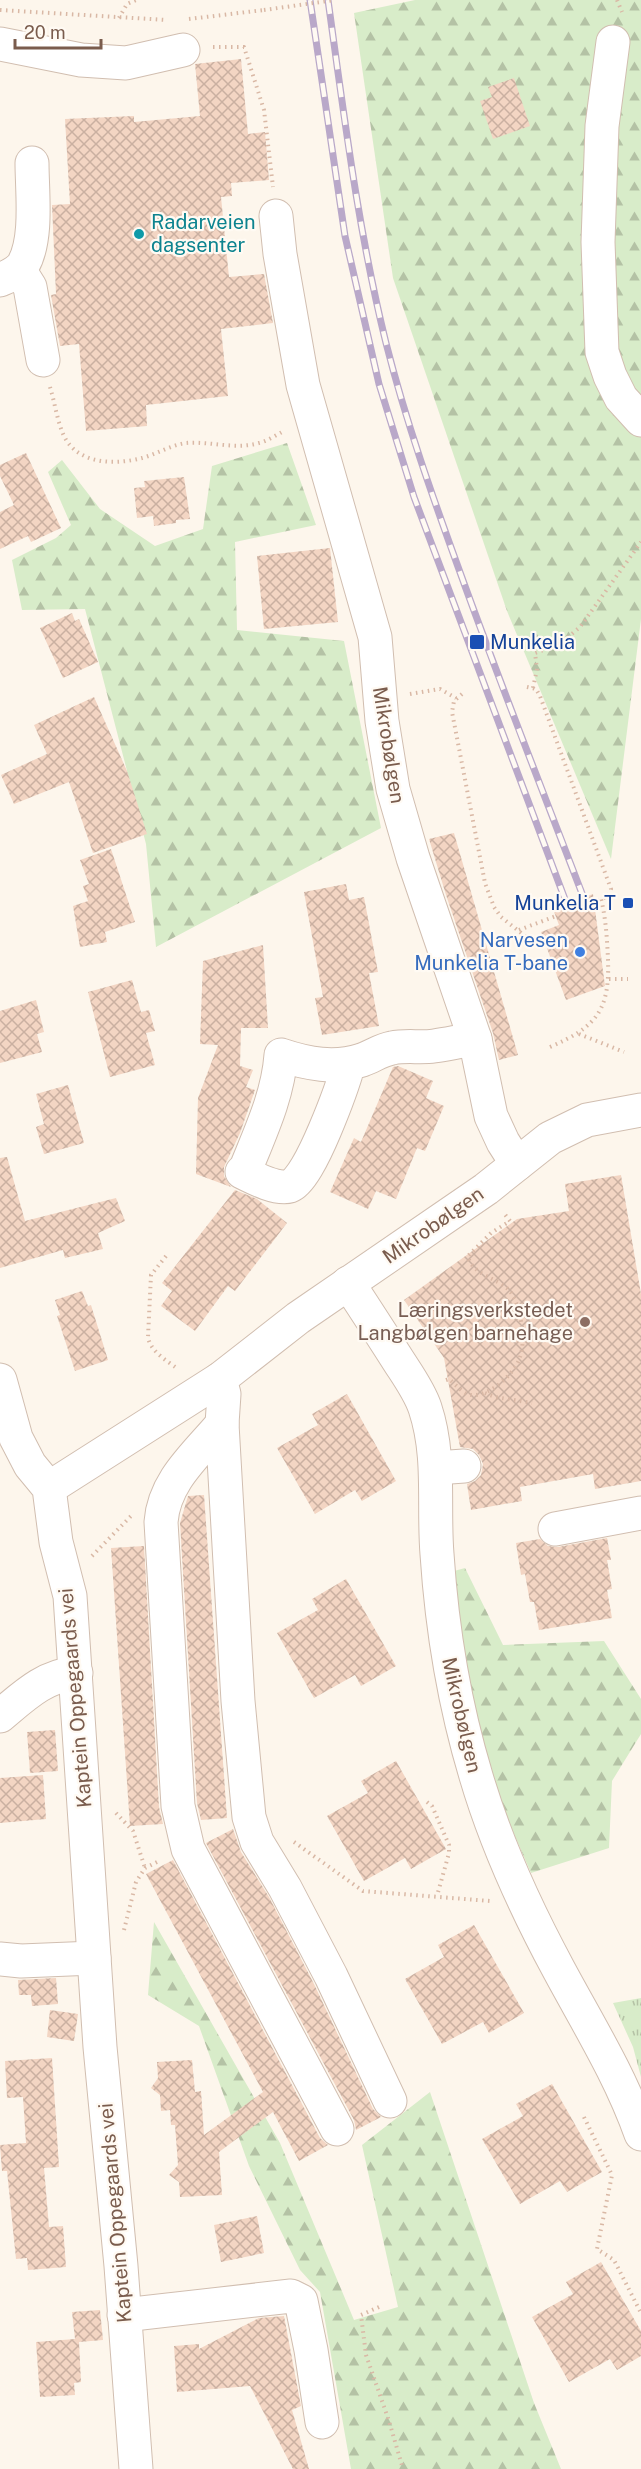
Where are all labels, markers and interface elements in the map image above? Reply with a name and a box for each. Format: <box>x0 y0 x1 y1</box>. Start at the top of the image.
scale bar <box>15 12 100 50</box>
text: 20 m <box>24 22 66 43</box>
place label: Radarveien dagsenter <box>151 210 256 257</box>
marker: Radarveien dagsenter <box>132 227 146 241</box>
place label: Munkelia <box>490 630 575 654</box>
marker: Munkelia <box>468 633 486 651</box>
street label: Mikrobølgen <box>368 685 410 805</box>
place label: Munkelia T <box>514 891 616 915</box>
marker: Munkelia T <box>621 896 635 910</box>
place label: Narvesen Munkelia T-bane <box>414 928 568 975</box>
marker: Narvesen Munkelia T-bane <box>573 945 587 959</box>
street label: Mikrobølgen <box>378 1181 488 1269</box>
place label: Læringsverkstedet Langbølgen barnehage <box>357 1298 573 1345</box>
marker: Læringsverkstedet Langbølgen barnehage <box>578 1315 592 1329</box>
street label: Kaptein Oppegaards vei <box>53 1587 97 1809</box>
street label: Mikrobølgen <box>437 1655 487 1775</box>
street label: Kaptein Oppegaards vei <box>93 2102 137 2324</box>

